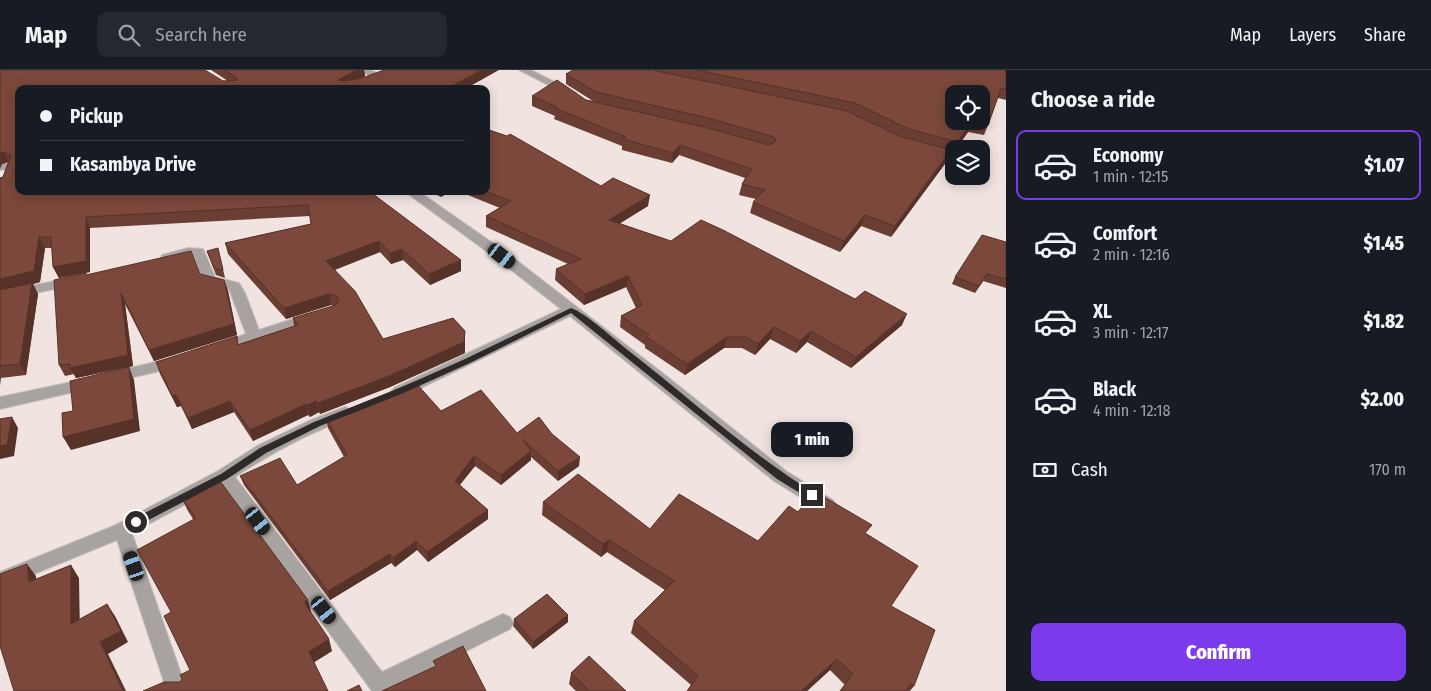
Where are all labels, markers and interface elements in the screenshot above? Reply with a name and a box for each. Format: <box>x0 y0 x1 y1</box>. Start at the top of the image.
search box <box>97 12 447 57</box>
text: Map <box>25 21 67 49</box>
icon: search <box>115 21 143 49</box>
text: Search here <box>155 23 247 46</box>
text: Map <box>1230 24 1261 46</box>
text: Layers <box>1289 24 1336 46</box>
text: Share <box>1364 24 1406 46</box>
map controls <box>945 85 990 185</box>
button: locate <box>945 85 990 130</box>
text: Choose a ride <box>1031 86 1155 113</box>
text: Pickup <box>70 105 123 128</box>
button: layers <box>945 140 990 185</box>
icon: car <box>1033 143 1078 188</box>
text: Economy <box>1093 144 1163 167</box>
text: Kasambya Drive <box>70 153 196 176</box>
text: $1.07 <box>1364 154 1404 177</box>
text: 1 min · 12:15 <box>1093 167 1168 186</box>
icon: car <box>1033 221 1078 266</box>
text: Comfort <box>1093 222 1157 245</box>
text: $1.45 <box>1364 232 1404 255</box>
car <box>485 241 518 271</box>
text: 2 min · 12:16 <box>1093 245 1170 264</box>
icon: car <box>1033 299 1078 344</box>
text: XL <box>1093 300 1112 323</box>
text: $1.82 <box>1363 310 1404 333</box>
text: 3 min · 12:17 <box>1093 323 1168 342</box>
icon: car <box>1033 377 1078 422</box>
text: Black <box>1093 378 1136 401</box>
text: $2.00 <box>1361 388 1404 411</box>
text: 4 min · 12:18 <box>1093 401 1170 420</box>
callout: 1 min <box>771 422 853 458</box>
text: 1 min <box>795 430 829 449</box>
icon: cash <box>1031 456 1059 484</box>
text: Cash <box>1071 458 1108 481</box>
text: 170 m <box>1369 460 1406 479</box>
route end <box>801 484 823 506</box>
car <box>242 505 273 537</box>
route start <box>125 511 147 533</box>
car <box>122 549 145 583</box>
car <box>308 594 339 626</box>
button: Confirm <box>1031 623 1406 681</box>

